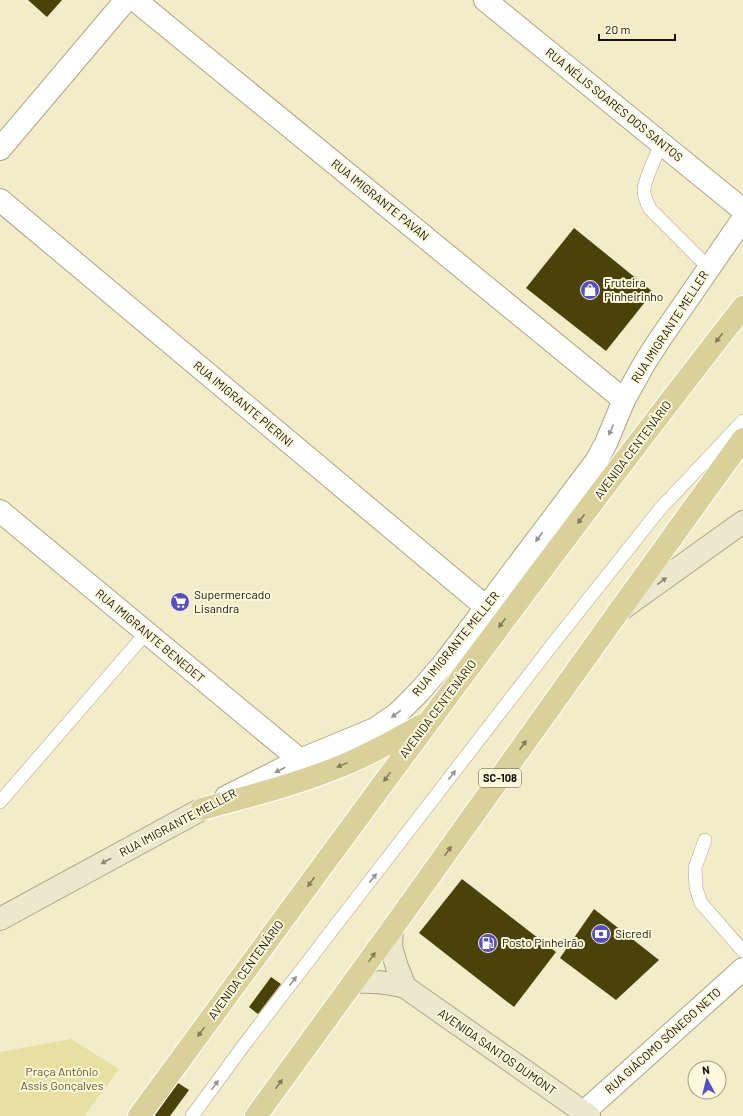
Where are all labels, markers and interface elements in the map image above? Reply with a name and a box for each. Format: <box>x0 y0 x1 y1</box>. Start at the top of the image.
scale bar <box>599 16 675 42</box>
text: 20 m <box>605 22 631 36</box>
street label: RUA NÉLIS SOARES DOS SANTOS <box>543 45 686 164</box>
street label: RUA IMIGRANTE PAVAN <box>329 156 432 243</box>
street label: RUA IMIGRANTE MELLER <box>628 268 711 385</box>
place label: Fruteira Pinheirinho <box>604 275 663 303</box>
shop icon: Fruteira Pinheirinho <box>579 279 601 301</box>
one-way arrow <box>715 333 723 344</box>
street label: RUA IMIGRANTE PIERINI <box>191 357 296 449</box>
street label: AVENIDA CENTENÁRIO <box>591 398 674 501</box>
one-way arrow <box>608 424 614 436</box>
one-way arrow <box>576 514 585 525</box>
one-way arrow <box>535 532 543 543</box>
one-way arrow <box>657 577 667 585</box>
street label: RUA IMIGRANTE BENEDET <box>93 586 208 685</box>
place label: Supermercado Lisandra <box>194 587 271 615</box>
street label: RUA IMIGRANTE MELLER <box>409 588 502 699</box>
supermarket icon: Supermercado Lisandra <box>169 591 191 613</box>
one-way arrow <box>498 618 507 629</box>
street label: AVENIDA CENTENÁRIO <box>396 657 479 760</box>
one-way arrow <box>390 710 401 718</box>
one-way arrow <box>519 740 527 750</box>
one-way arrow <box>336 763 348 769</box>
one-way arrow <box>274 767 285 774</box>
one-way arrow <box>448 769 456 780</box>
road number: SC-108 <box>479 769 521 787</box>
one-way arrow <box>384 772 392 782</box>
street label: RUA IMIGRANTE MELLER <box>117 785 238 859</box>
one-way arrow <box>444 846 452 856</box>
one-way arrow <box>100 858 112 864</box>
one-way arrow <box>368 872 377 883</box>
one-way arrow <box>307 877 315 887</box>
street label: AVENIDA CENTENÁRIO <box>205 917 286 1022</box>
bank icon: Sicredi <box>590 923 612 945</box>
place label: Sicredi <box>615 926 652 940</box>
fuel station icon: Posto Pinheirão <box>477 932 499 954</box>
place label: Posto Pinheirão <box>502 935 584 949</box>
one-way arrow <box>368 951 376 962</box>
one-way arrow <box>289 975 297 986</box>
street label: RUA GIÁCOMO SÔNEGO NETO <box>602 985 724 1097</box>
street label: AVENIDA SANTOS DUMONT <box>436 1005 559 1097</box>
one-way arrow <box>197 1027 205 1037</box>
north arrow <box>687 1060 727 1100</box>
park label: Praça Antônio Assis Gonçalves <box>21 1064 104 1092</box>
one-way arrow <box>211 1079 219 1090</box>
one-way arrow <box>275 1079 283 1090</box>

